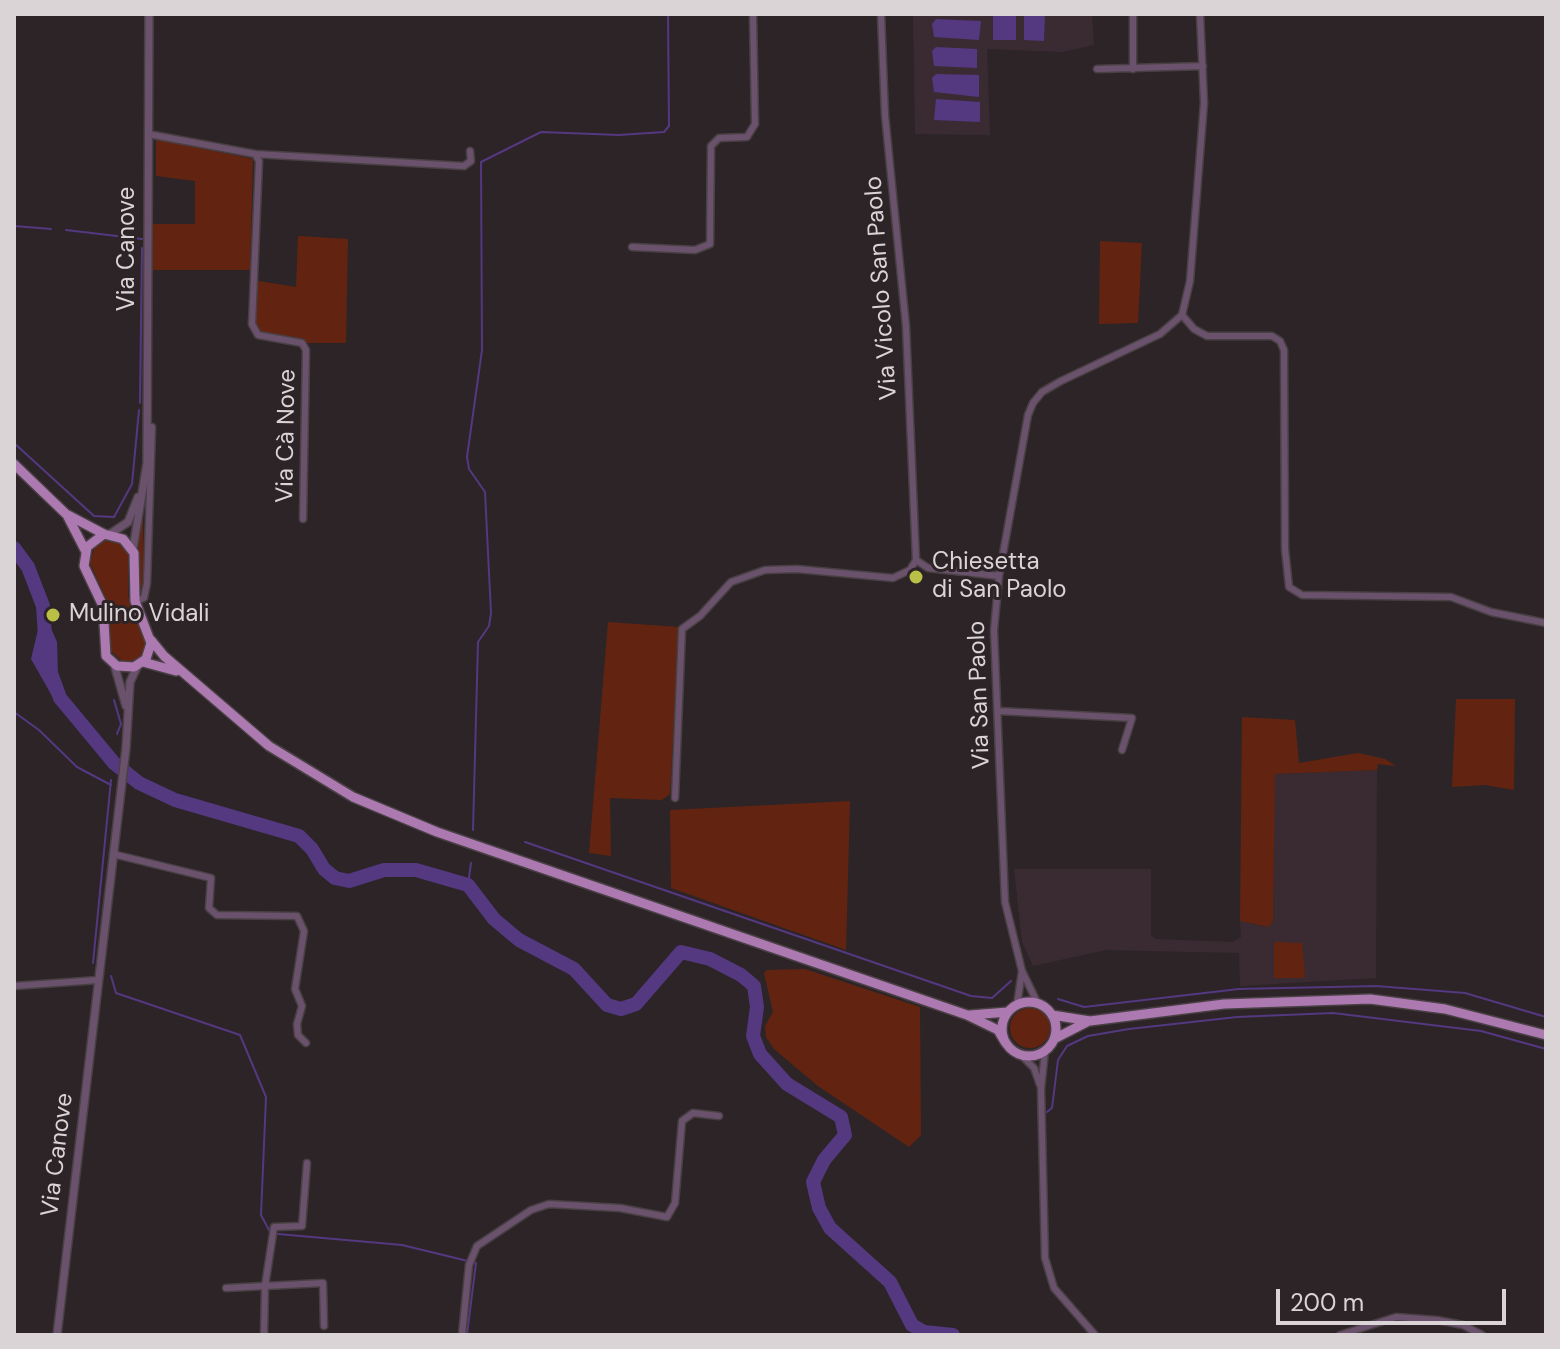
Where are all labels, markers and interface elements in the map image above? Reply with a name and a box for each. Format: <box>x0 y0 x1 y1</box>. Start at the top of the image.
street label: Via Vicolo San Paolo <box>860 175 904 401</box>
street label: Via Canove <box>114 187 142 311</box>
street label: Via Cà Nove <box>271 369 303 503</box>
place label: Chiesetta di San Paolo <box>932 549 1067 605</box>
marker: Chiesetta di San Paolo <box>907 568 925 586</box>
place label: Mulino Vidali <box>69 601 209 629</box>
marker: Mulino Vidali <box>44 606 62 624</box>
street label: Via San Paolo <box>963 620 997 770</box>
street label: Via Canove <box>36 1091 80 1219</box>
scale bar <box>1280 1273 1510 1323</box>
text: 200 m <box>1290 1287 1364 1318</box>

